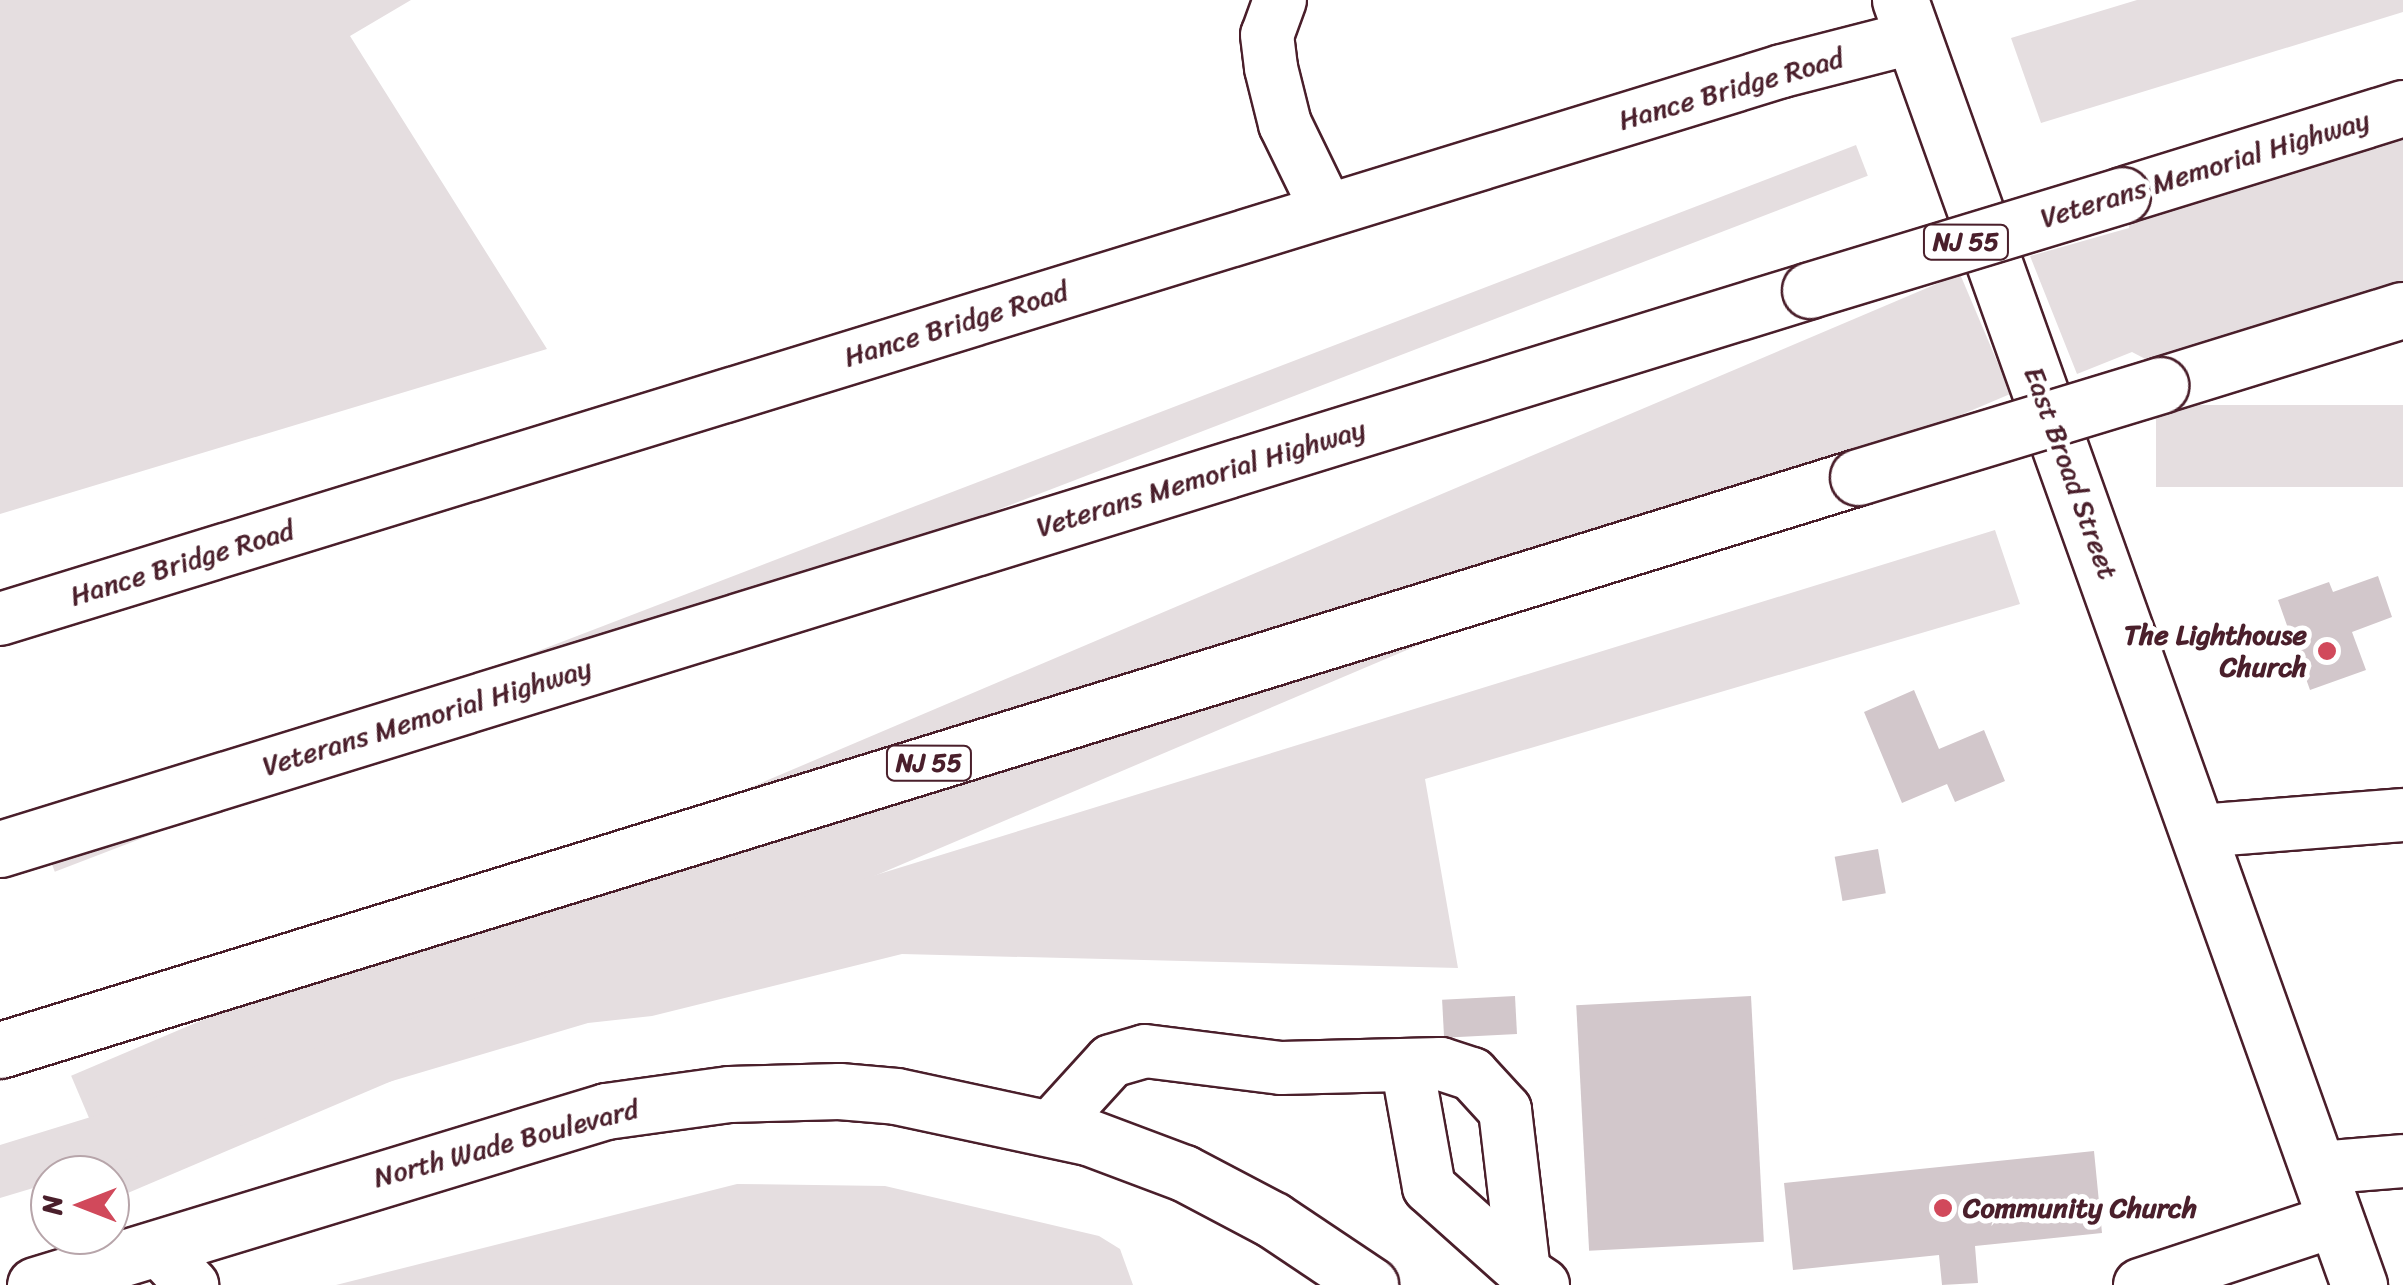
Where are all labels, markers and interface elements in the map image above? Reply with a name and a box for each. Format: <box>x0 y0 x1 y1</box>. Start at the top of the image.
street label: Hance Bridge Road <box>1615 41 1847 137</box>
street label: Veterans Memorial Highway <box>2037 103 2373 235</box>
road number: NJ 55 <box>1921 222 2011 262</box>
street label: Hance Bridge Road <box>840 274 1072 374</box>
street label: East Broad Street <box>2017 363 2125 583</box>
street label: Veterans Memorial Highway <box>1033 412 1369 544</box>
street label: Hance Bridge Road <box>66 513 298 613</box>
place label: The Lighthouse Church <box>2123 618 2307 684</box>
marker: The Lighthouse Church <box>2316 640 2338 662</box>
street label: Veterans Memorial Highway <box>259 651 595 783</box>
road number: NJ 55 <box>884 743 974 783</box>
street label: North Wade Boulevard <box>370 1091 642 1195</box>
north arrow <box>30 1155 130 1255</box>
place label: Community Church <box>1963 1191 2197 1225</box>
text: N <box>27 1195 76 1215</box>
marker: Community Church <box>1932 1197 1954 1219</box>

